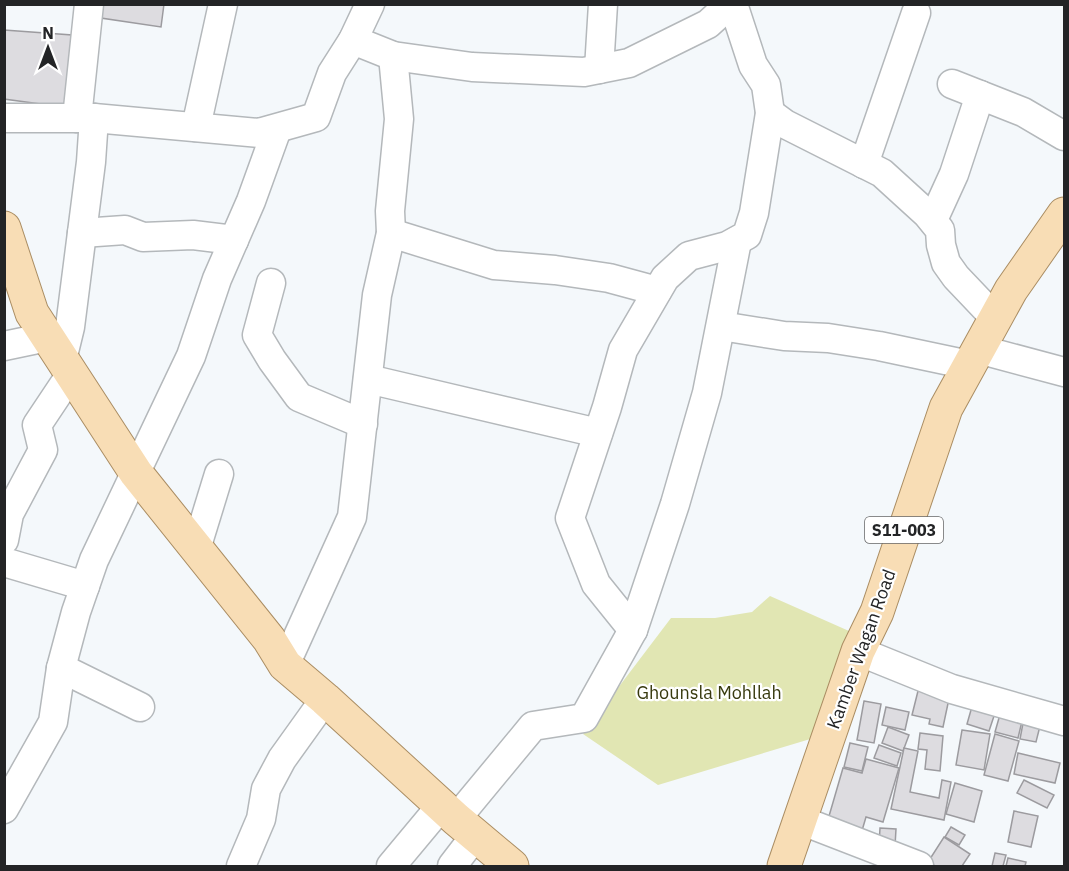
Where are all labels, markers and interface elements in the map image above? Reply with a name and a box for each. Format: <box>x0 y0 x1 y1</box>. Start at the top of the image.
north arrow <box>18 18 78 78</box>
text: N <box>42 23 54 43</box>
road number: S11-003 <box>865 517 943 543</box>
street label: Kamber Wagan Road <box>821 566 901 732</box>
park label: Ghounsla Mohllah <box>636 681 782 704</box>

